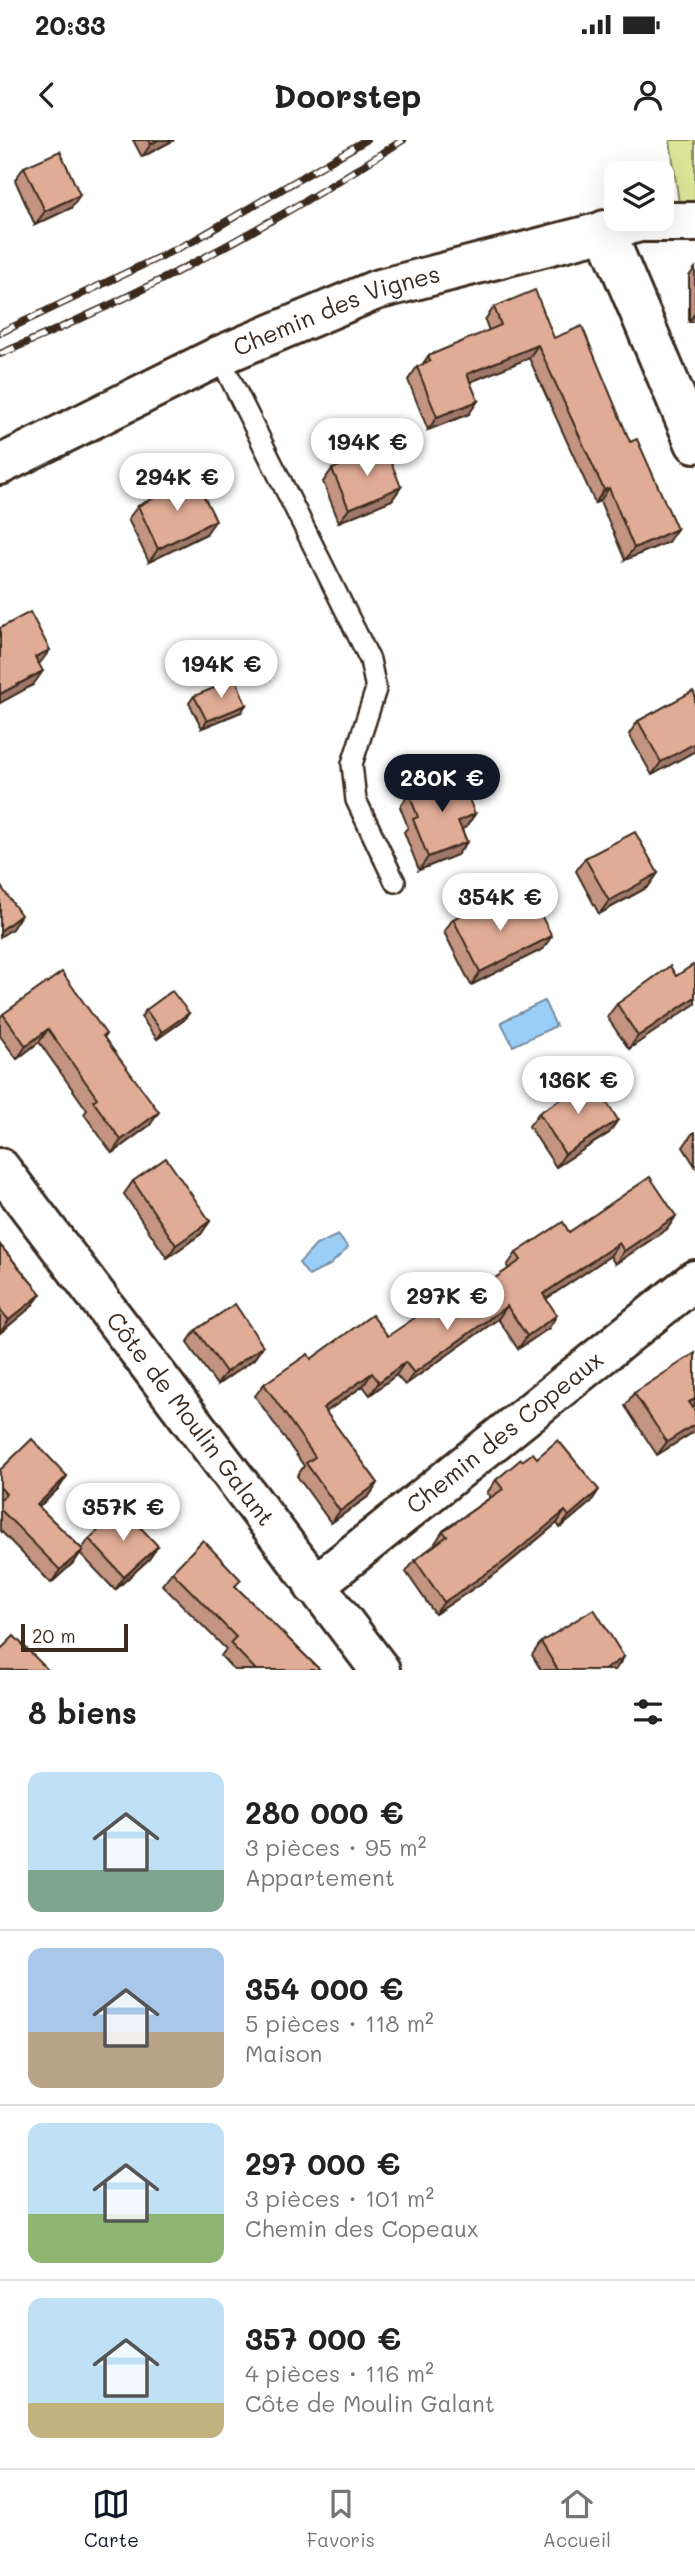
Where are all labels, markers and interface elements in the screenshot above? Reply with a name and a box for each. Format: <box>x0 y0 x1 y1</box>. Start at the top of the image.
text: 20:33 <box>35 8 106 42</box>
text: Doorstep <box>273 74 422 116</box>
icon: back <box>28 76 66 114</box>
icon: person <box>629 76 667 114</box>
map controls <box>604 161 674 231</box>
button: layers <box>604 161 674 231</box>
street label: Chemin des Vignes <box>228 257 443 362</box>
pin: 194K € <box>310 418 424 478</box>
text: 194K € <box>327 426 407 456</box>
pin: 294K € <box>120 454 234 513</box>
text: 294K € <box>135 461 219 491</box>
pin: 194K € <box>164 640 278 700</box>
text: 194K € <box>181 648 261 678</box>
pin: 280K € <box>385 754 499 814</box>
text: 280K € <box>400 762 484 792</box>
pin: 354K € <box>443 874 557 933</box>
text: 354K € <box>458 881 542 911</box>
pin: 136K € <box>521 1056 635 1116</box>
text: 136K € <box>538 1064 618 1094</box>
pin: 297K € <box>390 1272 504 1332</box>
text: 297K € <box>406 1280 488 1310</box>
street label: Côte de Moulin Galant <box>100 1305 282 1532</box>
street label: Chemin des Copeaux <box>399 1343 609 1520</box>
pin: 357K € <box>66 1484 180 1543</box>
text: 357K € <box>82 1491 164 1521</box>
scale bar <box>21 1621 128 1653</box>
text: 20 m <box>32 1623 76 1648</box>
text: 8 biens <box>28 1692 137 1732</box>
icon: filters <box>629 1693 667 1731</box>
text: 280 000 € <box>245 1792 403 1832</box>
icon: home <box>84 1800 168 1884</box>
text: 3 pièces · 95 m² <box>245 1832 426 1862</box>
text: Appartement <box>245 1862 395 1892</box>
text: 354 000 € <box>245 1968 403 2008</box>
icon: home <box>84 1976 168 2060</box>
text: 5 pièces · 118 m² <box>245 2008 434 2038</box>
text: Maison <box>245 2038 322 2068</box>
text: 297 000 € <box>245 2143 400 2183</box>
icon: home <box>84 2151 168 2235</box>
text: 3 pièces · 101 m² <box>245 2183 434 2213</box>
text: Chemin des Copeaux <box>245 2213 479 2243</box>
text: 357 000 € <box>245 2318 401 2358</box>
icon: home <box>84 2326 168 2410</box>
text: 4 pièces · 116 m² <box>245 2358 434 2388</box>
text: Côte de Moulin Galant <box>245 2388 495 2418</box>
tab: Carte <box>84 2485 139 2552</box>
tab: Favoris <box>307 2485 375 2552</box>
tab: Accueil <box>543 2485 611 2552</box>

